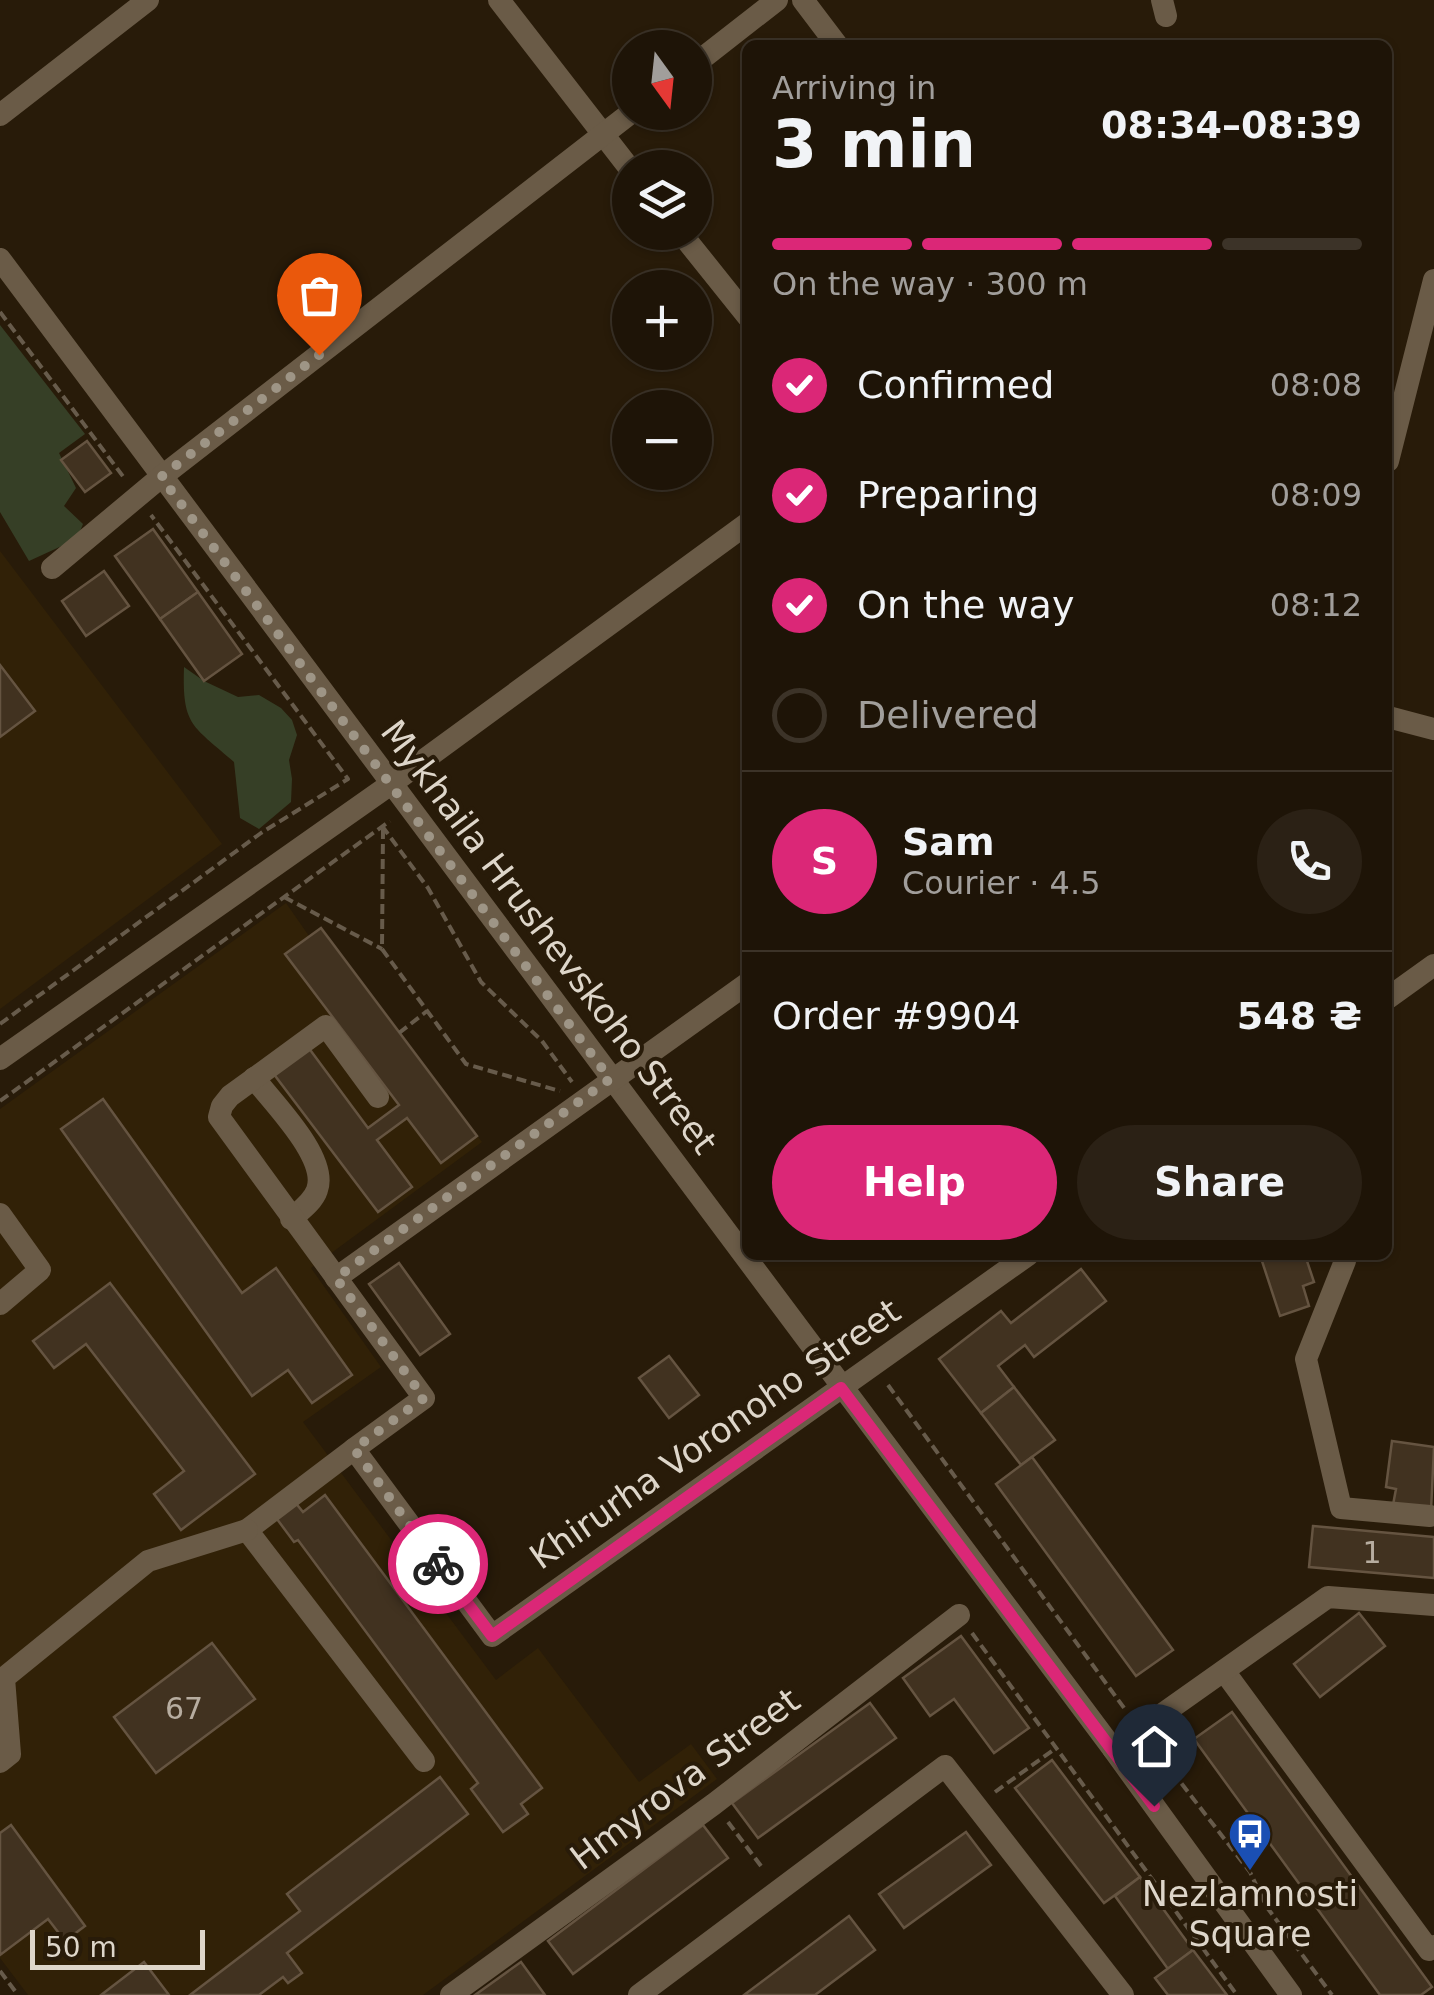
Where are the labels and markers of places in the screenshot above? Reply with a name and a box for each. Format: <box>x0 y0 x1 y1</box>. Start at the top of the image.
pin <box>277 253 362 356</box>
pin <box>1112 1704 1197 1807</box>
bus stop icon: Nezlamnosti Square <box>1227 1811 1273 1872</box>
place label: Nezlamnosti Square <box>1142 1874 1358 1954</box>

